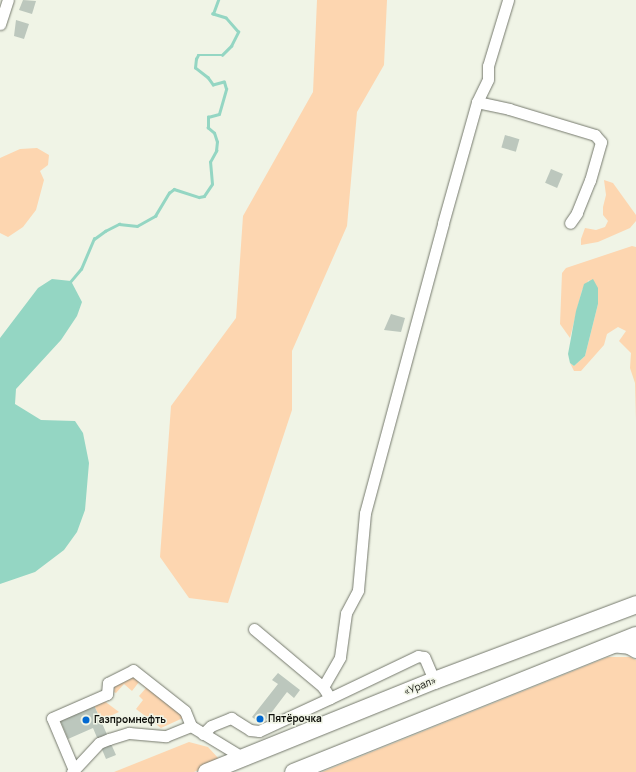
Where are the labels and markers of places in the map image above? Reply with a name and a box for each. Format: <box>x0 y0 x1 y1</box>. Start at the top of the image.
place label: Пятёрочка <box>268 713 322 725</box>
place label: Газпромнефть <box>94 714 166 726</box>
marker: Пятёрочка <box>255 714 265 724</box>
marker: Газпромнефть <box>81 715 91 725</box>

